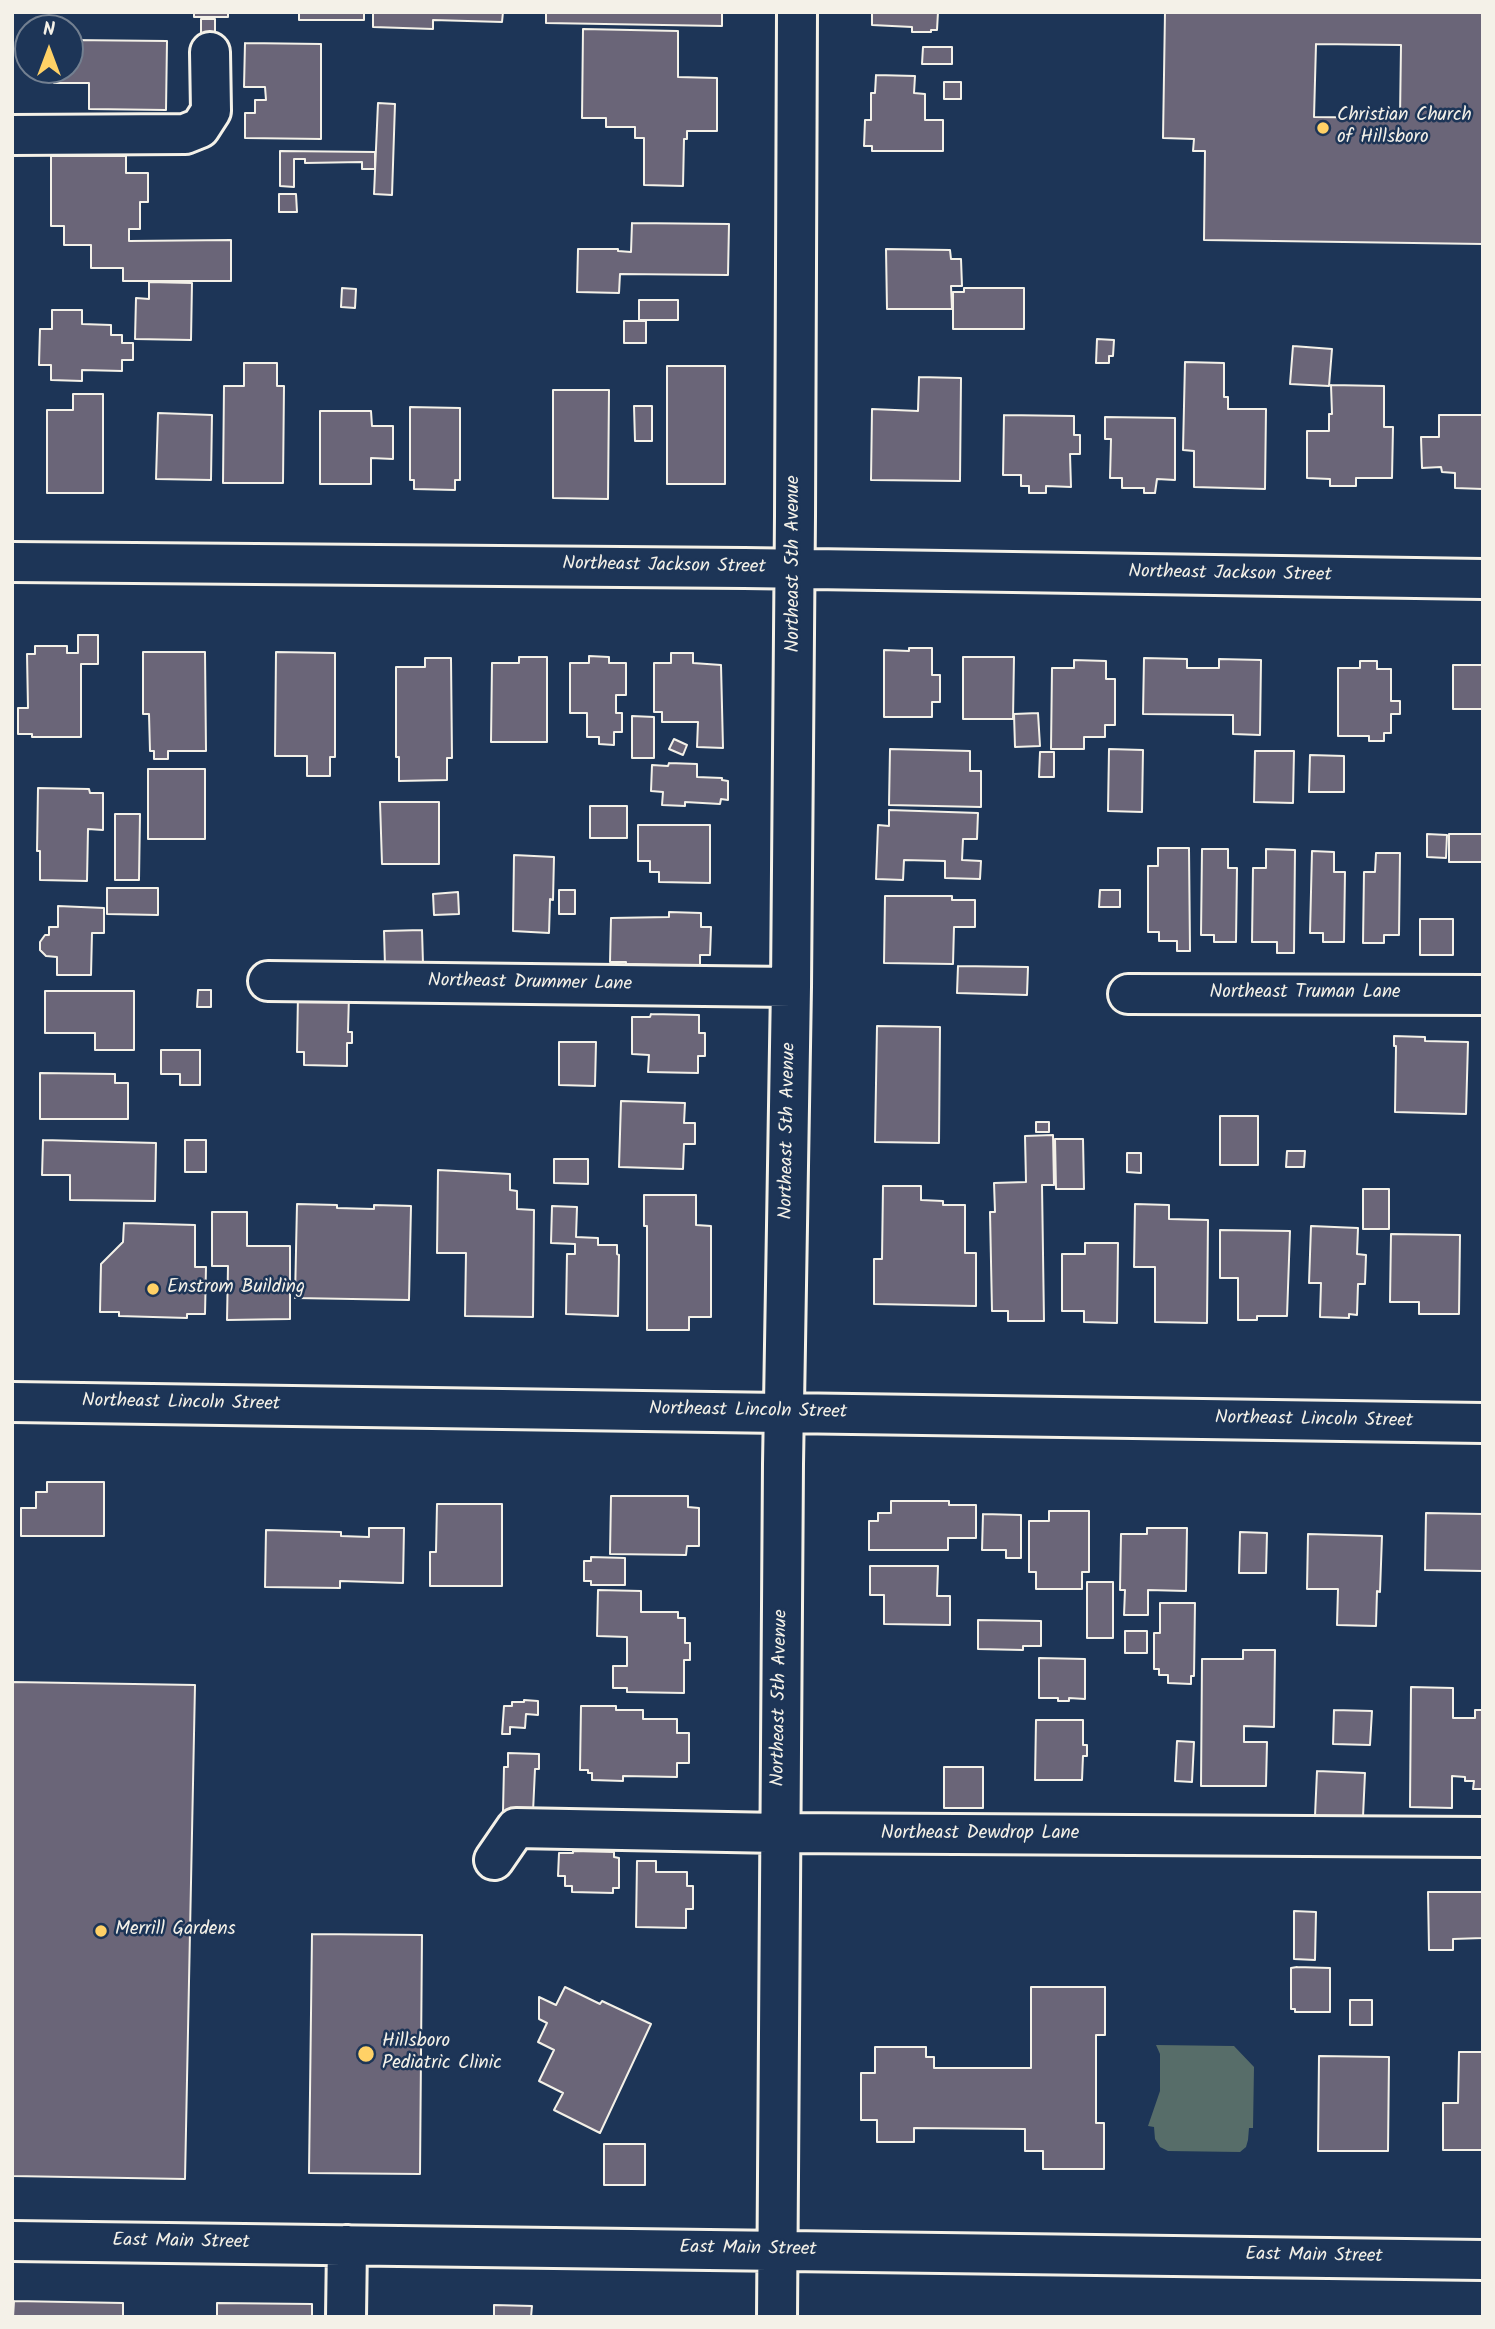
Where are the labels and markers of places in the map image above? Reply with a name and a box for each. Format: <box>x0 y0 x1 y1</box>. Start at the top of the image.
place label: Christian Church of Hillsboro <box>1337 106 1472 150</box>
marker: Christian Church of Hillsboro <box>1315 120 1331 136</box>
place label: Enstrom Building <box>167 1278 305 1300</box>
marker: Enstrom Building <box>145 1281 161 1297</box>
place label: Merrill Gardens <box>115 1920 236 1942</box>
marker: Merrill Gardens <box>93 1923 109 1939</box>
place label: Hillsboro Pediatric Clinic <box>382 2032 502 2076</box>
marker: Hillsboro Pediatric Clinic <box>356 2044 376 2064</box>

